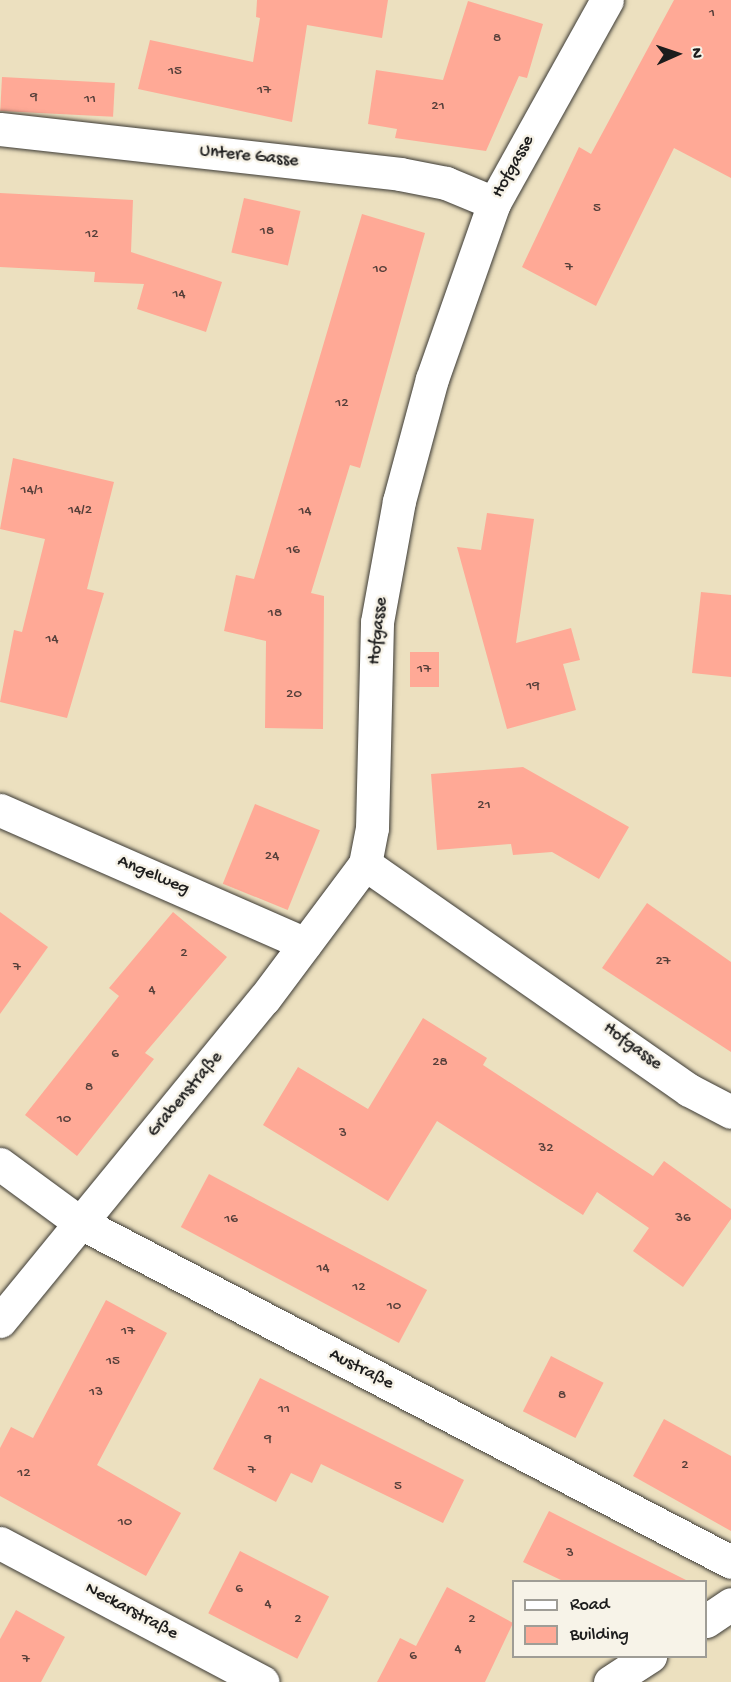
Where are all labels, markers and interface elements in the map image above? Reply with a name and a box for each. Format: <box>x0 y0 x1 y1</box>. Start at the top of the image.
house number: 1 <box>709 5 715 23</box>
north arrow <box>647 24 707 84</box>
house number: 8 <box>493 30 501 48</box>
text: N <box>686 47 705 59</box>
house number: 15 <box>168 63 182 81</box>
house number: 17 <box>257 82 271 100</box>
house number: 9 <box>30 89 38 107</box>
house number: 11 <box>84 91 96 109</box>
house number: 21 <box>431 98 445 116</box>
street label: Hofgasse <box>488 132 540 202</box>
street label: Untere Gasse <box>198 141 300 173</box>
house number: 5 <box>593 200 601 218</box>
house number: 18 <box>260 223 274 241</box>
house number: 12 <box>85 226 99 244</box>
house number: 7 <box>565 259 573 277</box>
house number: 10 <box>373 261 387 279</box>
house number: 14 <box>172 286 186 304</box>
house number: 12 <box>335 395 349 413</box>
house number: 14/1 <box>21 482 43 500</box>
house number: 14/2 <box>68 502 92 520</box>
house number: 14 <box>298 503 312 521</box>
house number: 16 <box>286 542 300 560</box>
street label: Hofgasse <box>365 596 393 666</box>
house number: 18 <box>268 605 282 623</box>
house number: 14 <box>45 631 59 649</box>
house number: 17 <box>417 661 431 679</box>
house number: 19 <box>526 678 540 696</box>
house number: 20 <box>286 686 302 704</box>
house number: 21 <box>477 797 491 815</box>
house number: 24 <box>265 848 279 866</box>
street label: Angelweg <box>114 851 192 901</box>
house number: 2 <box>180 945 188 963</box>
house number: 27 <box>655 953 671 971</box>
house number: 7 <box>13 959 21 977</box>
house number: 4 <box>148 982 156 1000</box>
street label: Hofgasse <box>598 1018 666 1076</box>
house number: 6 <box>111 1046 119 1064</box>
street label: Grabenstraße <box>144 1048 228 1142</box>
house number: 28 <box>432 1054 448 1072</box>
house number: 8 <box>85 1079 93 1097</box>
house number: 10 <box>57 1111 71 1129</box>
house number: 3 <box>339 1125 347 1143</box>
house number: 32 <box>538 1140 554 1158</box>
house number: 36 <box>675 1210 691 1228</box>
house number: 16 <box>224 1211 238 1229</box>
house number: 14 <box>316 1260 330 1278</box>
house number: 12 <box>352 1279 366 1297</box>
house number: 10 <box>387 1298 401 1316</box>
house number: 17 <box>121 1323 135 1341</box>
street label: Austraße <box>325 1345 397 1395</box>
house number: 15 <box>106 1353 120 1371</box>
house number: 13 <box>89 1384 103 1402</box>
house number: 8 <box>558 1387 566 1405</box>
house number: 11 <box>278 1401 290 1419</box>
house number: 9 <box>264 1431 272 1449</box>
house number: 2 <box>681 1457 689 1475</box>
house number: 7 <box>248 1462 256 1480</box>
house number: 12 <box>17 1465 31 1483</box>
house number: 5 <box>394 1478 402 1496</box>
house number: 10 <box>118 1514 132 1532</box>
house number: 3 <box>566 1545 574 1563</box>
street label: Neckarstraße <box>81 1578 181 1646</box>
legend <box>512 1580 707 1658</box>
house number: 6 <box>235 1581 243 1599</box>
text: Road <box>570 1595 609 1616</box>
house number: 4 <box>264 1596 272 1614</box>
house number: 2 <box>294 1611 302 1629</box>
house number: 2 <box>468 1611 476 1629</box>
text: Building <box>570 1625 629 1646</box>
house number: 4 <box>454 1641 462 1659</box>
house number: 6 <box>409 1648 417 1666</box>
house number: 7 <box>22 1651 30 1669</box>

